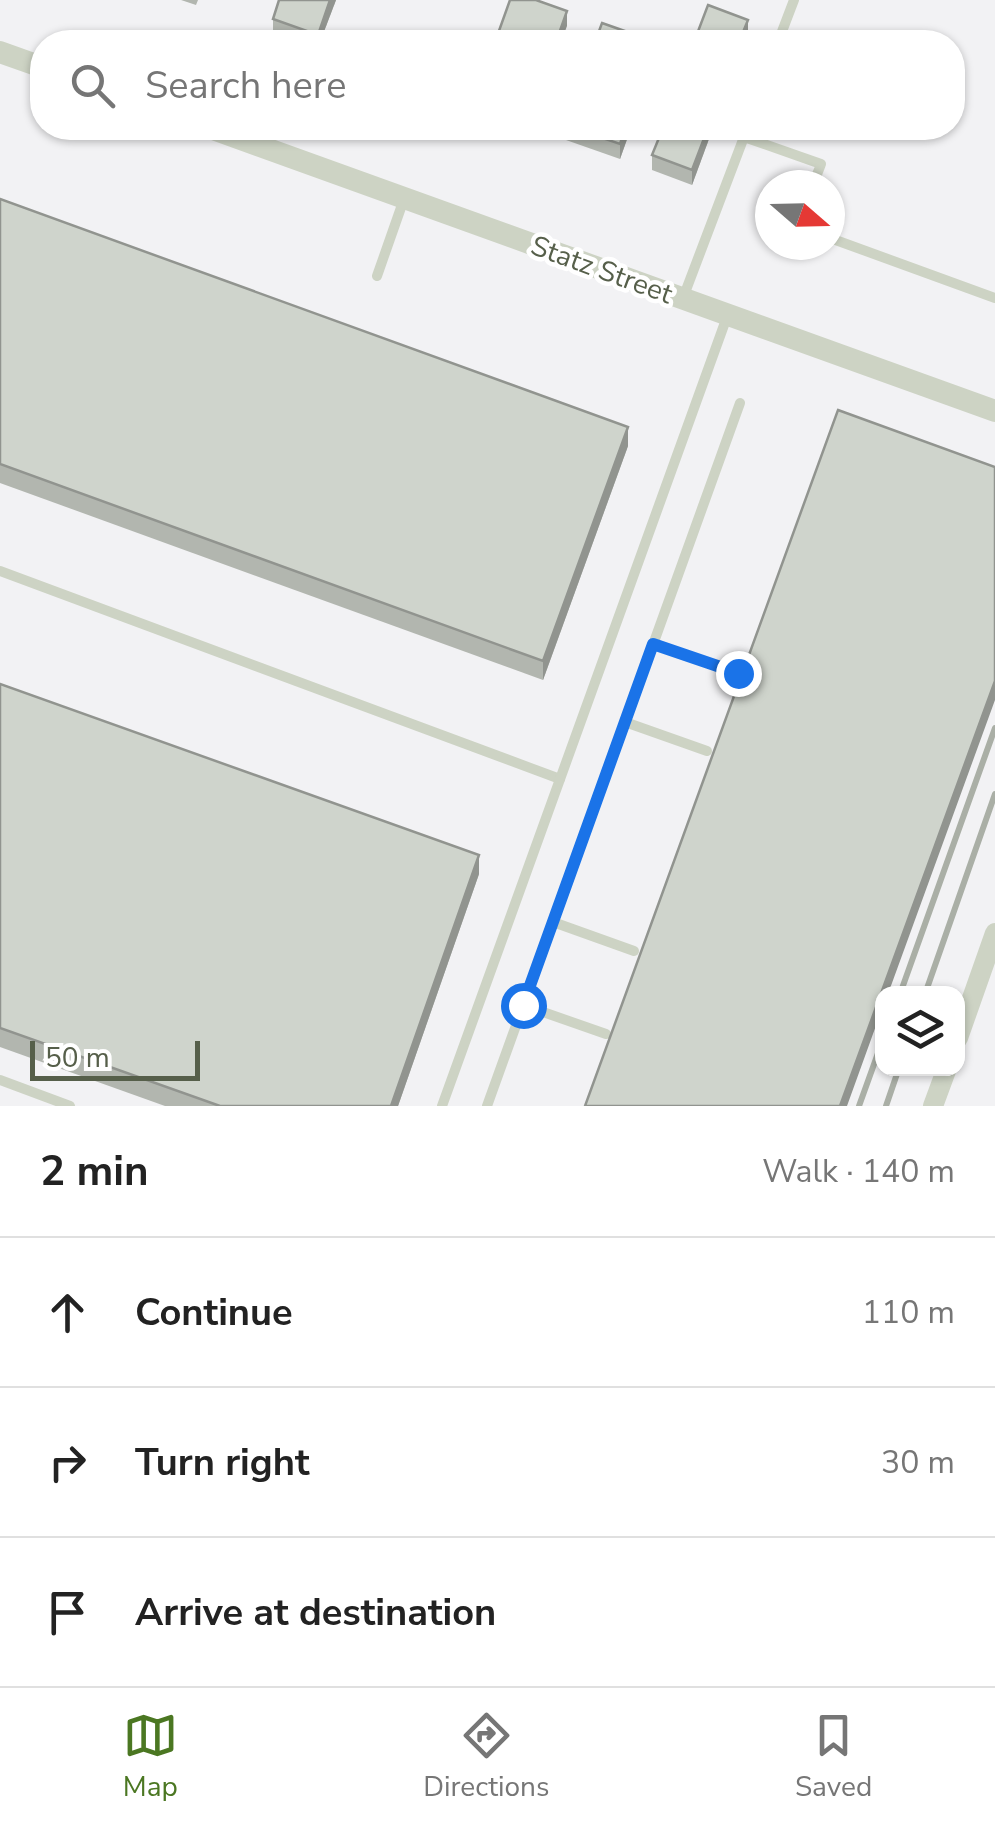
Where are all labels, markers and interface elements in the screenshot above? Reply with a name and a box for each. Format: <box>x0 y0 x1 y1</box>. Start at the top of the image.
search box <box>30 30 965 140</box>
icon: search <box>65 58 120 113</box>
text: Search here <box>145 60 346 111</box>
north arrow <box>755 170 845 260</box>
street label: Statz Street <box>526 227 678 313</box>
route end <box>716 651 762 697</box>
route start <box>501 983 547 1029</box>
map controls <box>875 986 965 1076</box>
button: layers <box>875 986 965 1076</box>
scale bar <box>30 1036 200 1080</box>
text: 50 m <box>45 1039 110 1077</box>
text: 2 min <box>40 1143 149 1200</box>
text: Walk · 140 m <box>762 1150 955 1193</box>
icon: ahead <box>40 1285 95 1340</box>
text: Continue <box>135 1287 293 1338</box>
text: 110 m <box>862 1291 955 1334</box>
icon: right <box>40 1435 95 1490</box>
text: Turn right <box>135 1437 310 1488</box>
text: 30 m <box>881 1441 955 1484</box>
icon: arrive <box>40 1585 95 1640</box>
text: Arrive at destination <box>135 1587 496 1638</box>
tab: Map <box>123 1708 178 1806</box>
tab: Directions <box>423 1708 549 1806</box>
tab: Saved <box>795 1708 872 1806</box>

